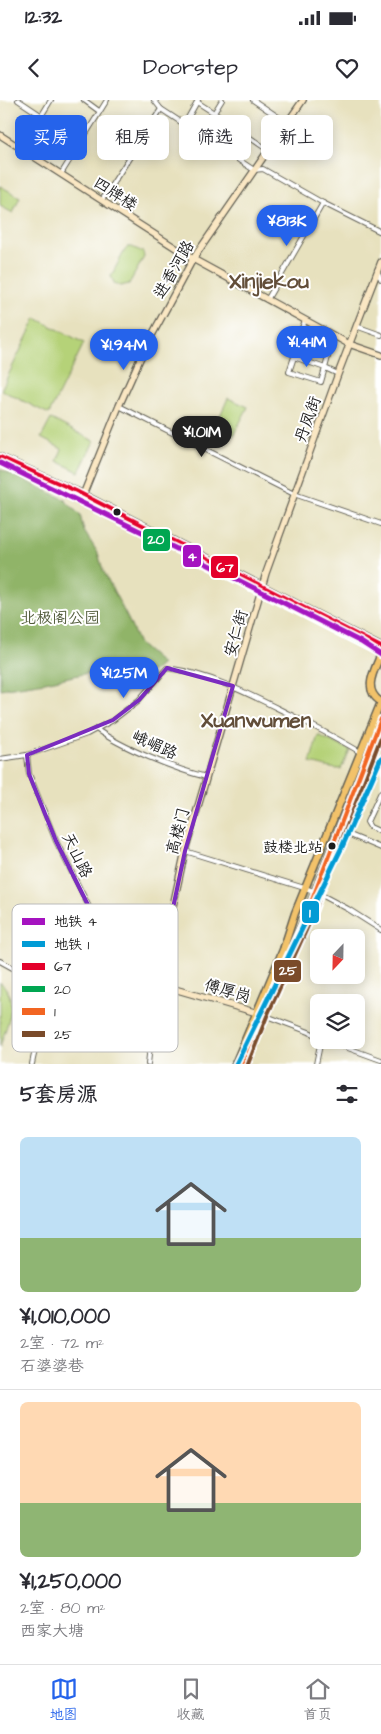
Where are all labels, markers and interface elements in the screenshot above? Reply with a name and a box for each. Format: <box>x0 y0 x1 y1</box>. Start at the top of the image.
text: 12:32 <box>25 4 62 31</box>
text: Doorstep <box>143 52 238 83</box>
icon: back <box>20 54 48 82</box>
icon: heart <box>333 54 361 82</box>
chip: 买房 <box>15 115 87 160</box>
chip: 租房 <box>97 115 169 160</box>
chip: 筛选 <box>179 115 251 160</box>
chip: 新上 <box>261 115 333 160</box>
street label: 四牌楼 <box>89 172 142 216</box>
pin: ¥813K <box>252 204 322 247</box>
text: ¥813K <box>268 210 306 232</box>
street label: 进香河路 <box>148 236 199 303</box>
district label: Xinjiekou <box>229 267 309 297</box>
pin: ¥1.41M <box>266 326 348 368</box>
pin: ¥1.94M <box>83 328 165 371</box>
text: ¥1.41M <box>287 331 327 353</box>
text: ¥1.94M <box>101 334 147 356</box>
street label: 丹凤街 <box>289 393 326 446</box>
pin: ¥1.01M <box>161 416 243 458</box>
text: ¥1.01M <box>183 421 221 443</box>
unlabelled marker <box>112 507 122 517</box>
line badge: 20 <box>142 528 171 552</box>
text: 20 <box>147 530 165 550</box>
line badge: 4 <box>182 544 202 568</box>
text: 4 <box>187 547 197 567</box>
line badge: 67 <box>210 555 239 579</box>
text: 67 <box>216 558 234 578</box>
park label: 北极阁公园 <box>20 607 100 629</box>
street label: 安仁街 <box>219 607 253 659</box>
pin: ¥1.25M <box>83 656 165 699</box>
text: ¥1.25M <box>101 662 147 684</box>
district label: Xuanwumen <box>201 706 312 735</box>
street label: 峨嵋路 <box>128 725 181 765</box>
street label: 高楼门 <box>161 805 195 857</box>
street label: 天山路 <box>57 829 98 882</box>
place label: 鼓楼北站 <box>263 837 323 858</box>
marker: 鼓楼北站 <box>327 841 337 851</box>
line badge: 1 <box>301 900 320 924</box>
text: 1 <box>309 903 311 923</box>
legend <box>12 904 178 1052</box>
text: 地铁 4 <box>54 912 98 932</box>
north arrow <box>310 929 365 984</box>
map controls <box>310 929 365 1049</box>
text: 地铁 1 <box>54 935 90 955</box>
text: 67 <box>54 957 72 977</box>
line badge: 25 <box>273 959 302 983</box>
text: 25 <box>278 961 298 981</box>
street label: 傅厚岗 <box>202 974 254 1008</box>
text: 20 <box>54 980 71 1000</box>
button: layers <box>310 994 365 1049</box>
text: 1 <box>54 1002 56 1022</box>
text: 25 <box>54 1025 72 1045</box>
text: 5套房源 <box>20 1080 98 1109</box>
icon: filters <box>333 1080 361 1108</box>
icon: home <box>146 1169 236 1259</box>
text: ¥1,010,000 <box>20 1302 110 1331</box>
text: 2室 · 72 m² <box>20 1332 104 1354</box>
text: 石婆婆巷 <box>20 1355 84 1377</box>
icon: home <box>146 1435 236 1525</box>
text: ¥1,250,000 <box>20 1567 121 1596</box>
text: 2室 · 80 m² <box>20 1597 106 1619</box>
text: 西家大塘 <box>20 1620 84 1642</box>
tab: 地图 <box>50 1675 78 1725</box>
tab: 收藏 <box>177 1675 205 1725</box>
tab: 首页 <box>304 1675 332 1725</box>

